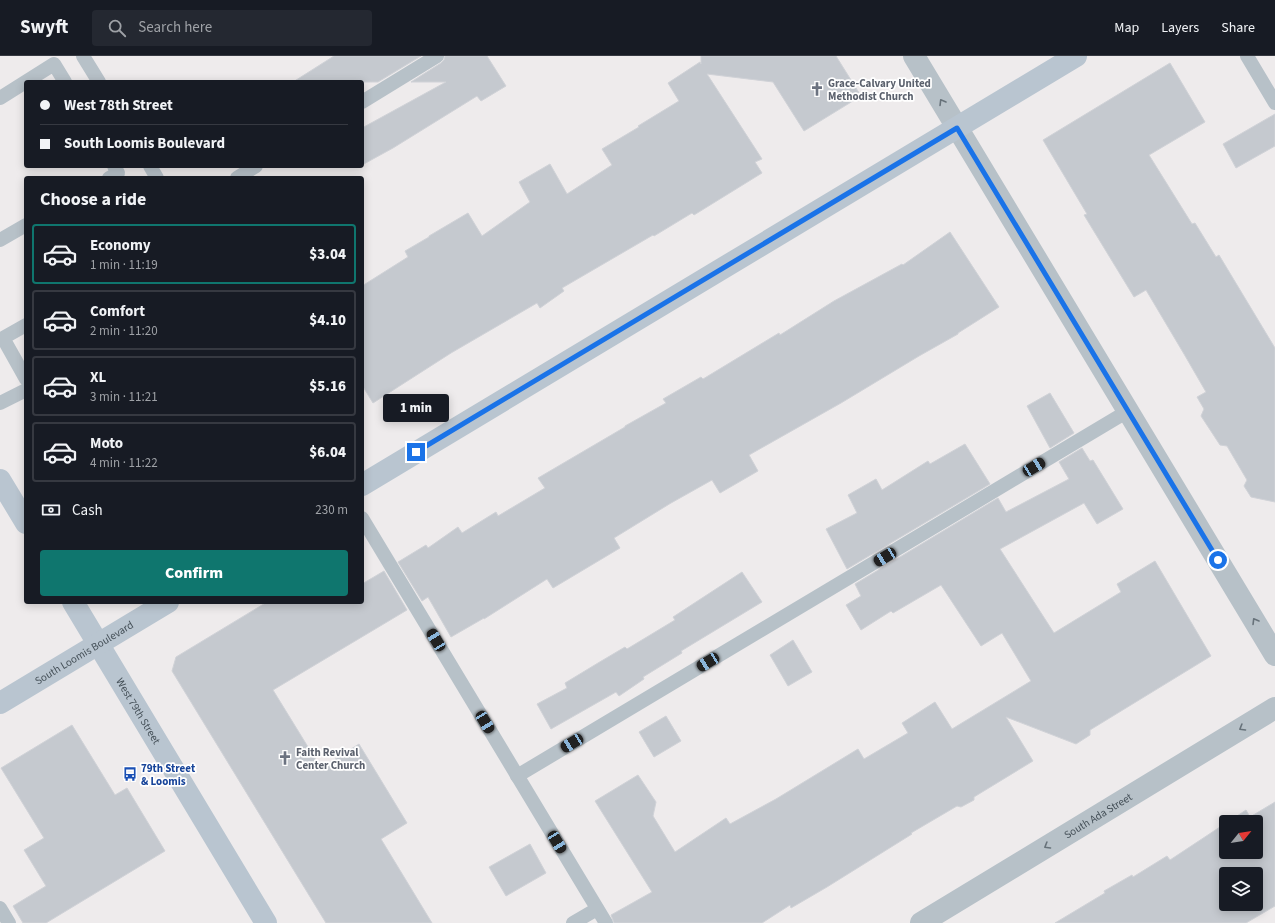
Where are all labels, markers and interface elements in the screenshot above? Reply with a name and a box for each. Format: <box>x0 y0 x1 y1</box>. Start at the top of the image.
search box <box>92 10 372 46</box>
text: Swyft <box>20 14 68 41</box>
icon: search <box>106 17 128 39</box>
text: Search here <box>138 17 212 38</box>
text: Map <box>1114 18 1139 38</box>
text: Layers <box>1161 18 1199 38</box>
text: Share <box>1221 18 1255 38</box>
place label: Grace-Calvary United Methodist Church <box>828 76 931 104</box>
church icon: Grace-Calvary United Methodist Church <box>809 81 825 97</box>
text: West 78th Street <box>64 95 173 116</box>
one-way arrow <box>939 99 947 106</box>
text: South Loomis Boulevard <box>64 133 225 154</box>
text: Choose a ride <box>40 187 146 212</box>
text: Economy <box>90 235 151 256</box>
icon: car <box>42 236 78 272</box>
text: $3.04 <box>309 244 346 265</box>
text: 1 min · 11:19 <box>90 256 158 274</box>
text: Comfort <box>90 301 145 322</box>
icon: car <box>42 302 78 338</box>
text: $4.10 <box>309 310 346 331</box>
text: 2 min · 11:20 <box>90 322 158 340</box>
text: XL <box>90 367 106 388</box>
icon: car <box>42 368 78 404</box>
text: $5.16 <box>309 376 346 397</box>
text: 3 min · 11:21 <box>90 388 158 406</box>
callout: 1 min <box>383 394 449 422</box>
text: 1 min <box>400 399 432 417</box>
text: Moto <box>90 433 123 454</box>
icon: car <box>42 434 78 470</box>
text: $6.04 <box>309 442 346 463</box>
route end <box>407 443 425 461</box>
text: 4 min · 11:22 <box>90 454 158 472</box>
car <box>1021 456 1047 478</box>
icon: cash <box>40 499 62 521</box>
text: Cash <box>72 500 103 521</box>
text: 230 m <box>315 501 348 519</box>
car <box>872 546 898 568</box>
button: Confirm <box>40 550 348 596</box>
route start <box>1209 551 1227 569</box>
street label: South Loomis Boulevard <box>32 617 136 688</box>
one-way arrow <box>1252 618 1260 625</box>
car <box>425 627 447 653</box>
car <box>695 651 721 673</box>
street label: West 79th Street <box>113 675 164 747</box>
car <box>474 709 496 735</box>
one-way arrow <box>1239 723 1246 730</box>
car <box>559 732 585 754</box>
place label: Faith Revival Center Church <box>296 745 365 773</box>
church icon: Faith Revival Center Church <box>277 750 293 766</box>
place label: 79th Street & Loomis <box>141 761 196 789</box>
bus stop icon: 79th Street & Loomis <box>122 766 138 782</box>
street label: South Ada Street <box>1061 789 1135 842</box>
north arrow <box>1219 815 1263 859</box>
map controls <box>1219 815 1263 911</box>
car <box>546 829 568 855</box>
one-way arrow <box>1044 842 1051 849</box>
button: layers <box>1219 867 1263 911</box>

